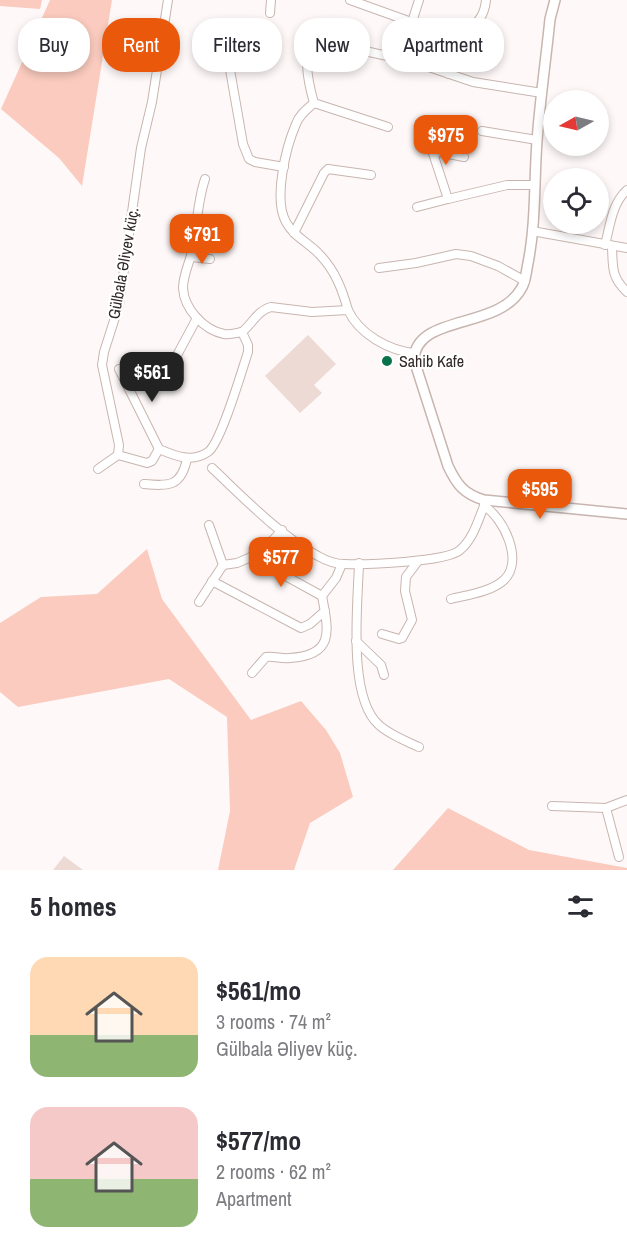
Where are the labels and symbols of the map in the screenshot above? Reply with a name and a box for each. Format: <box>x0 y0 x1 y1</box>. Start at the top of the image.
north arrow <box>543 90 609 156</box>
pin: $975 <box>410 115 482 166</box>
street label: Gülbala Əliyev küç. <box>102 205 144 321</box>
pin: $791 <box>166 214 238 265</box>
place label: Sahib Kafe <box>399 350 464 372</box>
pin: $561 <box>116 352 188 403</box>
marker: Sahib Kafe <box>380 354 394 368</box>
pin: $595 <box>504 469 576 520</box>
pin: $577 <box>245 537 317 588</box>

